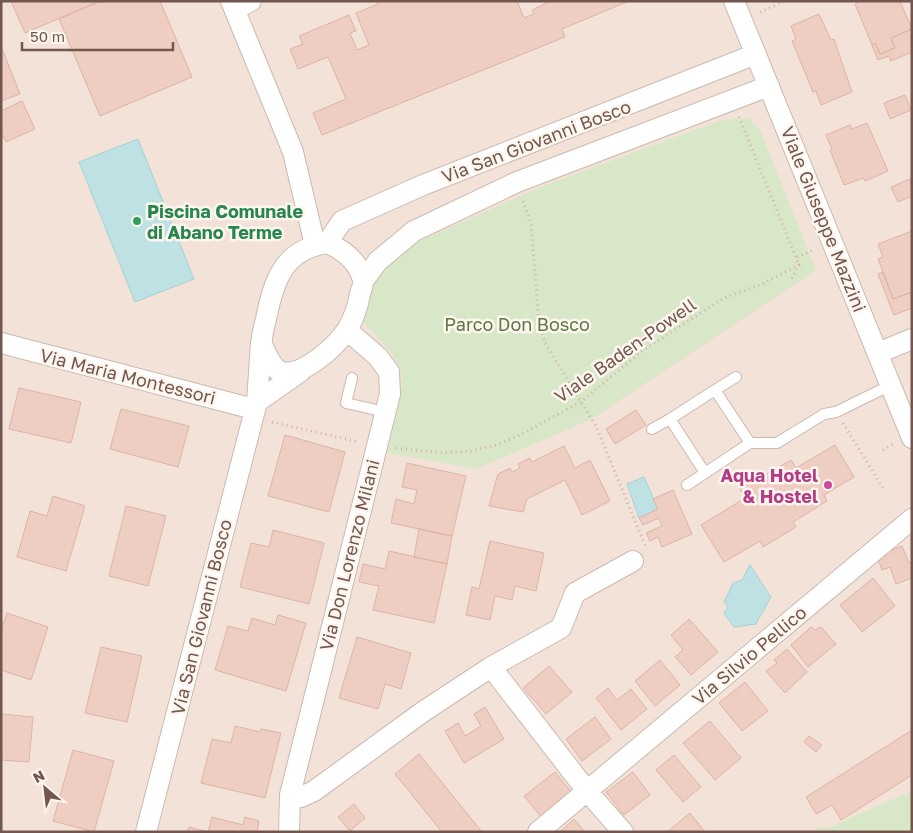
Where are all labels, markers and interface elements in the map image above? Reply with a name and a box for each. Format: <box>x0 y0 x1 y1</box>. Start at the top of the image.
scale bar <box>22 20 174 52</box>
text: 50 m <box>30 27 65 45</box>
street label: Via San Giovanni Bosco <box>438 95 634 187</box>
street label: Viale Giuseppe Mazzini <box>777 123 871 315</box>
place label: Piscina Comunale di Abano Terme <box>147 200 303 243</box>
marker: Piscina Comunale di Abano Terme <box>131 215 143 227</box>
street label: Viale Baden-Powell <box>550 293 700 407</box>
park label: Parco Don Bosco <box>444 313 590 335</box>
street label: Via Maria Montessori <box>38 344 218 408</box>
street label: Via Don Lorenzo Milani <box>315 457 383 653</box>
place label: Aqua Hotel & Hostel <box>720 464 818 507</box>
marker: Aqua Hotel & Hostel <box>822 479 834 491</box>
street label: Via San Giovanni Bosco <box>166 517 236 717</box>
street label: Via Silvio Pellico <box>687 601 811 709</box>
north arrow <box>20 763 70 813</box>
text: N <box>30 766 47 786</box>

